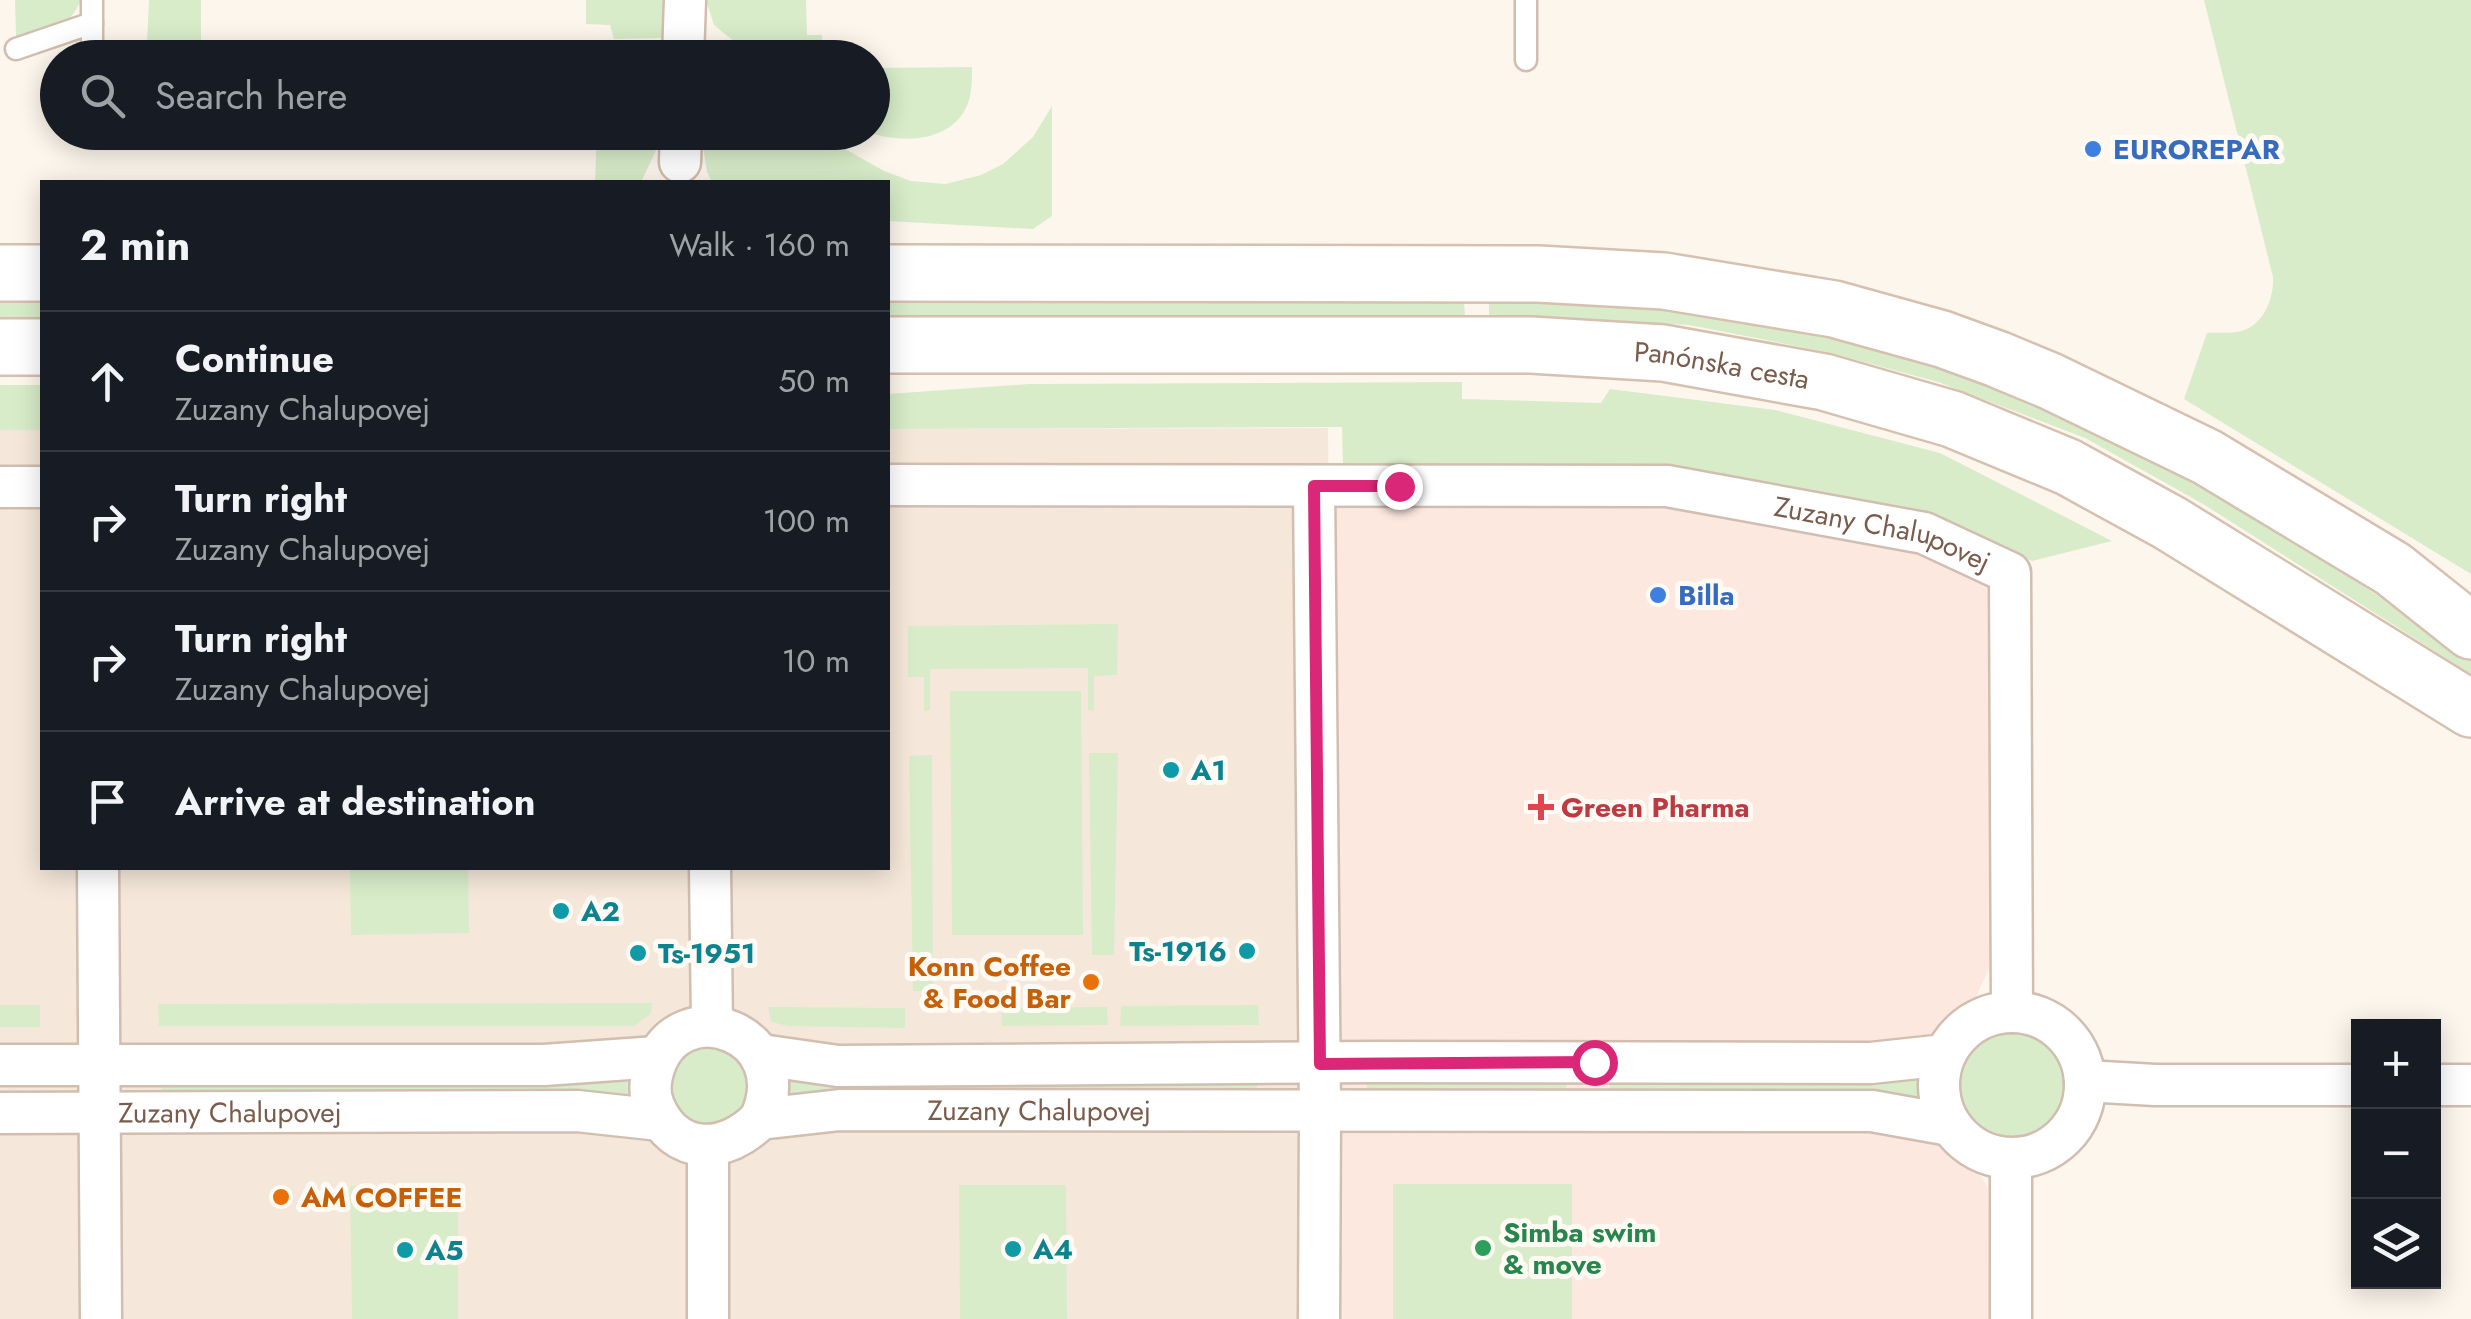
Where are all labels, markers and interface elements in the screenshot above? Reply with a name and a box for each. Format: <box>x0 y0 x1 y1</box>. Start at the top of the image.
search box <box>40 40 890 150</box>
icon: search <box>75 68 130 123</box>
text: Search here <box>155 68 347 123</box>
place label: EUROREPAR <box>2113 129 2280 170</box>
marker: EUROREPAR <box>2082 138 2104 160</box>
text: 2 min <box>80 215 190 276</box>
text: Walk · 160 m <box>669 222 850 268</box>
text: Continue <box>175 331 334 386</box>
street label: Panónska cesta <box>1633 331 1813 400</box>
icon: ahead <box>80 354 135 409</box>
text: 50 m <box>778 358 850 404</box>
text: Zuzany Chalupovej <box>175 386 430 432</box>
route end <box>1377 464 1423 510</box>
text: Turn right <box>175 471 347 526</box>
street label: Zuzany Chalupovej <box>1771 486 1997 582</box>
icon: right <box>80 494 135 549</box>
text: 100 m <box>763 498 850 544</box>
text: Zuzany Chalupovej <box>175 526 430 572</box>
place label: Billa <box>1678 575 1735 616</box>
marker: Billa <box>1647 584 1669 606</box>
text: Turn right <box>175 611 347 666</box>
icon: right <box>80 634 135 689</box>
text: 10 m <box>782 638 850 684</box>
text: Zuzany Chalupovej <box>175 666 430 712</box>
place label: A1 <box>1190 750 1226 791</box>
marker: A1 <box>1160 759 1182 781</box>
icon: arrive <box>80 774 135 829</box>
text: Arrive at destination <box>175 774 536 829</box>
place label: Green Pharma <box>1561 787 1750 828</box>
marker: Green Pharma <box>1530 796 1552 818</box>
place label: A2 <box>580 891 620 932</box>
marker: A2 <box>550 900 572 922</box>
place label: Ts-1916 <box>1129 931 1227 972</box>
place label: Ts-1951 <box>658 933 755 974</box>
marker: Ts-1916 <box>1236 940 1258 962</box>
marker: Ts-1951 <box>627 942 649 964</box>
place label: Konn Coffee & Food Bar <box>908 946 1071 1019</box>
marker: Konn Coffee & Food Bar <box>1080 971 1102 993</box>
map controls <box>2351 1019 2441 1289</box>
button: + <box>2351 1019 2441 1109</box>
route start <box>1572 1040 1618 1086</box>
street label: Zuzany Chalupovej <box>928 1090 1151 1131</box>
street label: Zuzany Chalupovej <box>118 1092 342 1134</box>
button: − <box>2351 1109 2441 1199</box>
place label: AM COFFEE <box>300 1177 462 1218</box>
marker: AM COFFEE <box>270 1186 292 1208</box>
button: layers <box>2351 1199 2441 1289</box>
place label: Simba swim & move <box>1503 1212 1657 1285</box>
place label: A4 <box>1032 1229 1073 1270</box>
place label: A5 <box>424 1230 464 1271</box>
marker: Simba swim & move <box>1472 1237 1494 1259</box>
marker: A4 <box>1002 1238 1024 1260</box>
marker: A5 <box>394 1239 416 1261</box>

